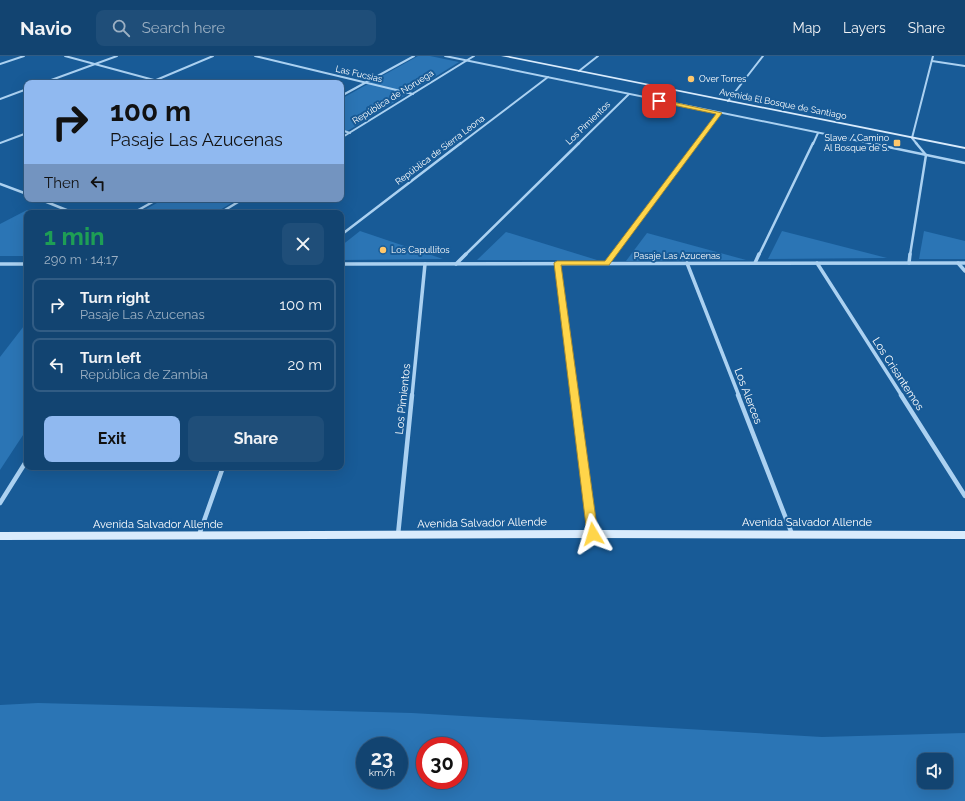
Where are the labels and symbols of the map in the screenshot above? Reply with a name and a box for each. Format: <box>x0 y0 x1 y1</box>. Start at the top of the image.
street label: Las Fucsias <box>335 64 384 84</box>
street label: República de Noruega <box>351 68 435 126</box>
marker: Over Torres <box>686 74 696 84</box>
place label: Over Torres <box>699 74 747 84</box>
pin <box>642 84 676 118</box>
street label: Avenida El Bosque de Santiago <box>719 87 847 121</box>
street label: Los Pimientos <box>564 99 613 147</box>
street label: República de Sierra Leona <box>393 113 487 187</box>
place label: Slave / Camino Al Bosque de S. <box>824 133 889 153</box>
marker: Slave / Camino Al Bosque de S. <box>892 138 902 148</box>
marker: Los Capullitos <box>378 245 388 255</box>
place label: Los Capullitos <box>391 245 450 255</box>
street label: Pasaje Las Azucenas <box>634 251 721 261</box>
street label: Los Crisantemos <box>870 335 926 413</box>
street label: Los Pimientos <box>393 363 413 435</box>
street label: Los Alerces <box>731 366 765 426</box>
position arrow <box>572 513 614 555</box>
street label: Avenida Salvador Allende <box>417 515 548 531</box>
street label: Avenida Salvador Allende <box>742 516 872 529</box>
street label: Avenida Salvador Allende <box>93 518 223 531</box>
speed limit sign: 30 <box>416 737 468 789</box>

